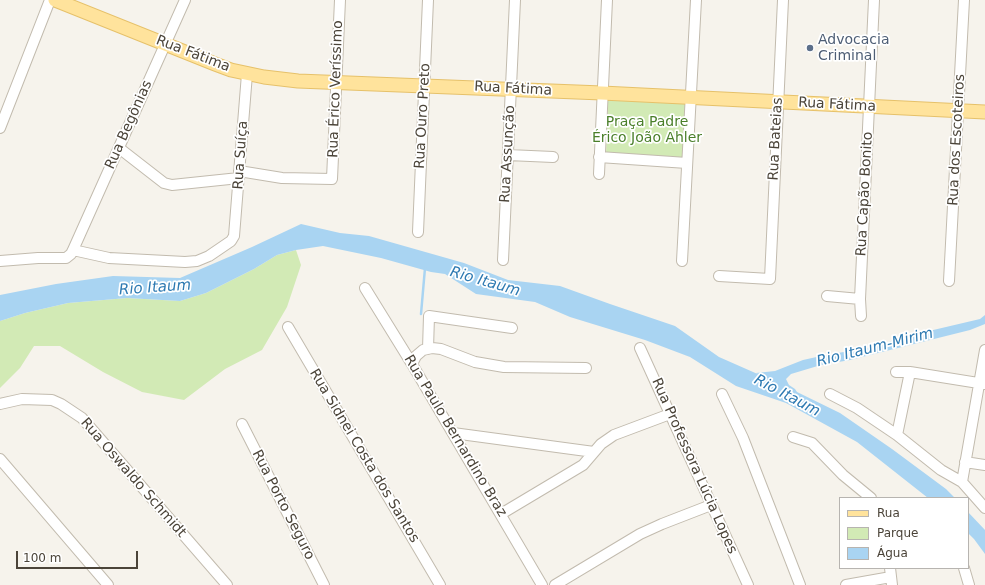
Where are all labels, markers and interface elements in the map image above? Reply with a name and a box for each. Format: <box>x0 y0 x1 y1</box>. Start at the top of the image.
street label: Rua Érico Veríssimo <box>325 20 347 158</box>
street label: Rua Fátima <box>154 32 232 76</box>
place label: Advocacia Criminal <box>818 32 890 64</box>
marker: Advocacia Criminal <box>805 43 815 53</box>
street label: Rua Ouro Preto <box>412 63 434 169</box>
street label: Rua dos Escoteiros <box>945 74 969 206</box>
street label: Rua Begônias <box>102 78 156 172</box>
street label: Rua Fátima <box>474 79 552 99</box>
street label: Rua Fátima <box>798 95 876 115</box>
street label: Rua Bateias <box>765 97 787 181</box>
street label: Rua Assunção <box>497 105 519 203</box>
park label: Praça Padre Érico João Ahler <box>592 114 702 146</box>
street label: Rua Suíça <box>230 120 252 190</box>
street label: Rua Capão Bonito <box>853 131 877 257</box>
water label: Rio Itaum <box>448 263 522 301</box>
water label: Rio Itaum <box>118 277 192 299</box>
water label: Rio Itaum-Mirim <box>815 325 935 371</box>
street label: Rua Paulo Bernardino Braz <box>400 352 510 520</box>
street label: Rua Sidnei Costa dos Santos <box>305 366 423 546</box>
water label: Rio Itaum <box>751 371 823 421</box>
street label: Rua Professora Lúcia Lopes <box>648 376 740 556</box>
street label: Rua Oswaldo Schmidt <box>77 415 189 541</box>
street label: Rua Porto Seguro <box>248 447 318 563</box>
legend <box>839 497 969 569</box>
text: Rua <box>877 506 900 520</box>
text: Parque <box>877 526 918 540</box>
scale bar <box>18 543 140 569</box>
text: Água <box>877 546 908 560</box>
text: 100 m <box>23 551 61 565</box>

